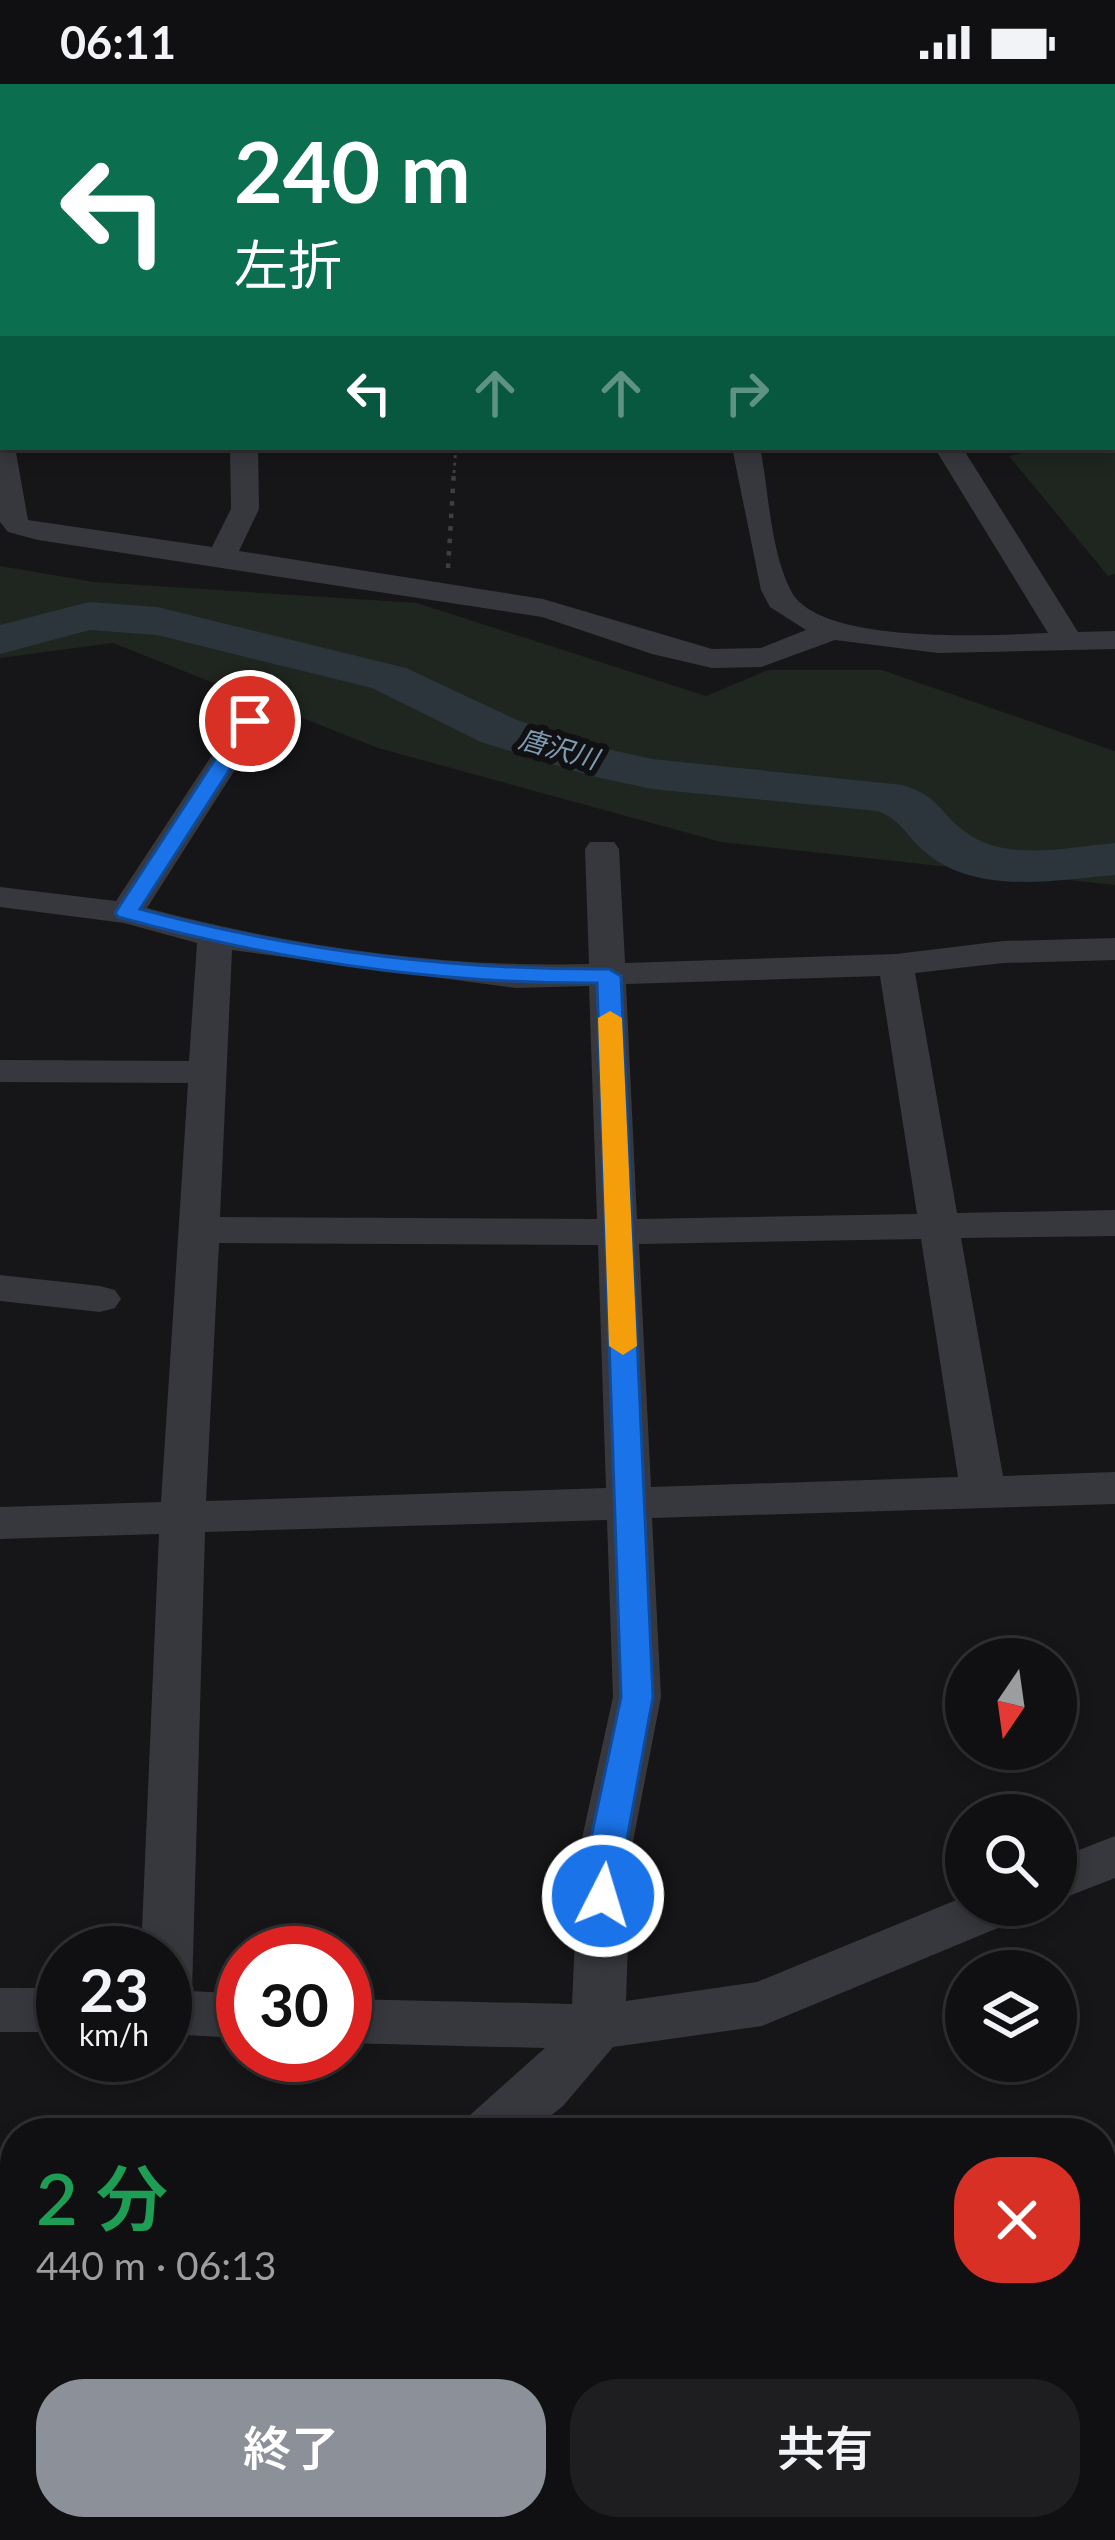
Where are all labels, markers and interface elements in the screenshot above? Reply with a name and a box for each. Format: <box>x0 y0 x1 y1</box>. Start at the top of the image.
text: 06:11 <box>60 15 176 69</box>
text: 240 m <box>234 120 471 221</box>
icon: left <box>36 132 192 288</box>
text: 左折 <box>234 232 342 297</box>
icon: left <box>336 360 402 426</box>
icon: ahead <box>462 360 528 426</box>
icon: ahead <box>588 360 654 426</box>
icon: right <box>714 360 780 426</box>
pin <box>199 670 301 772</box>
icon: arrive <box>217 688 283 754</box>
water label: 唐沢川 <box>516 721 605 776</box>
north arrow <box>945 1638 1077 1770</box>
map controls <box>945 1638 1077 2082</box>
button: search <box>945 1794 1077 1926</box>
position arrow <box>540 1833 666 1959</box>
speed limit sign: 30 <box>216 1926 372 2082</box>
button: layers <box>945 1950 1077 2082</box>
text: 23 <box>79 1953 149 2025</box>
text: km/h <box>79 2016 149 2052</box>
text: 2 分 <box>36 2154 168 2240</box>
button: close <box>954 2157 1080 2283</box>
text: 440 m · 06:13 <box>36 2242 276 2288</box>
button: 終了 <box>36 2379 546 2517</box>
button: 共有 <box>570 2379 1080 2517</box>

